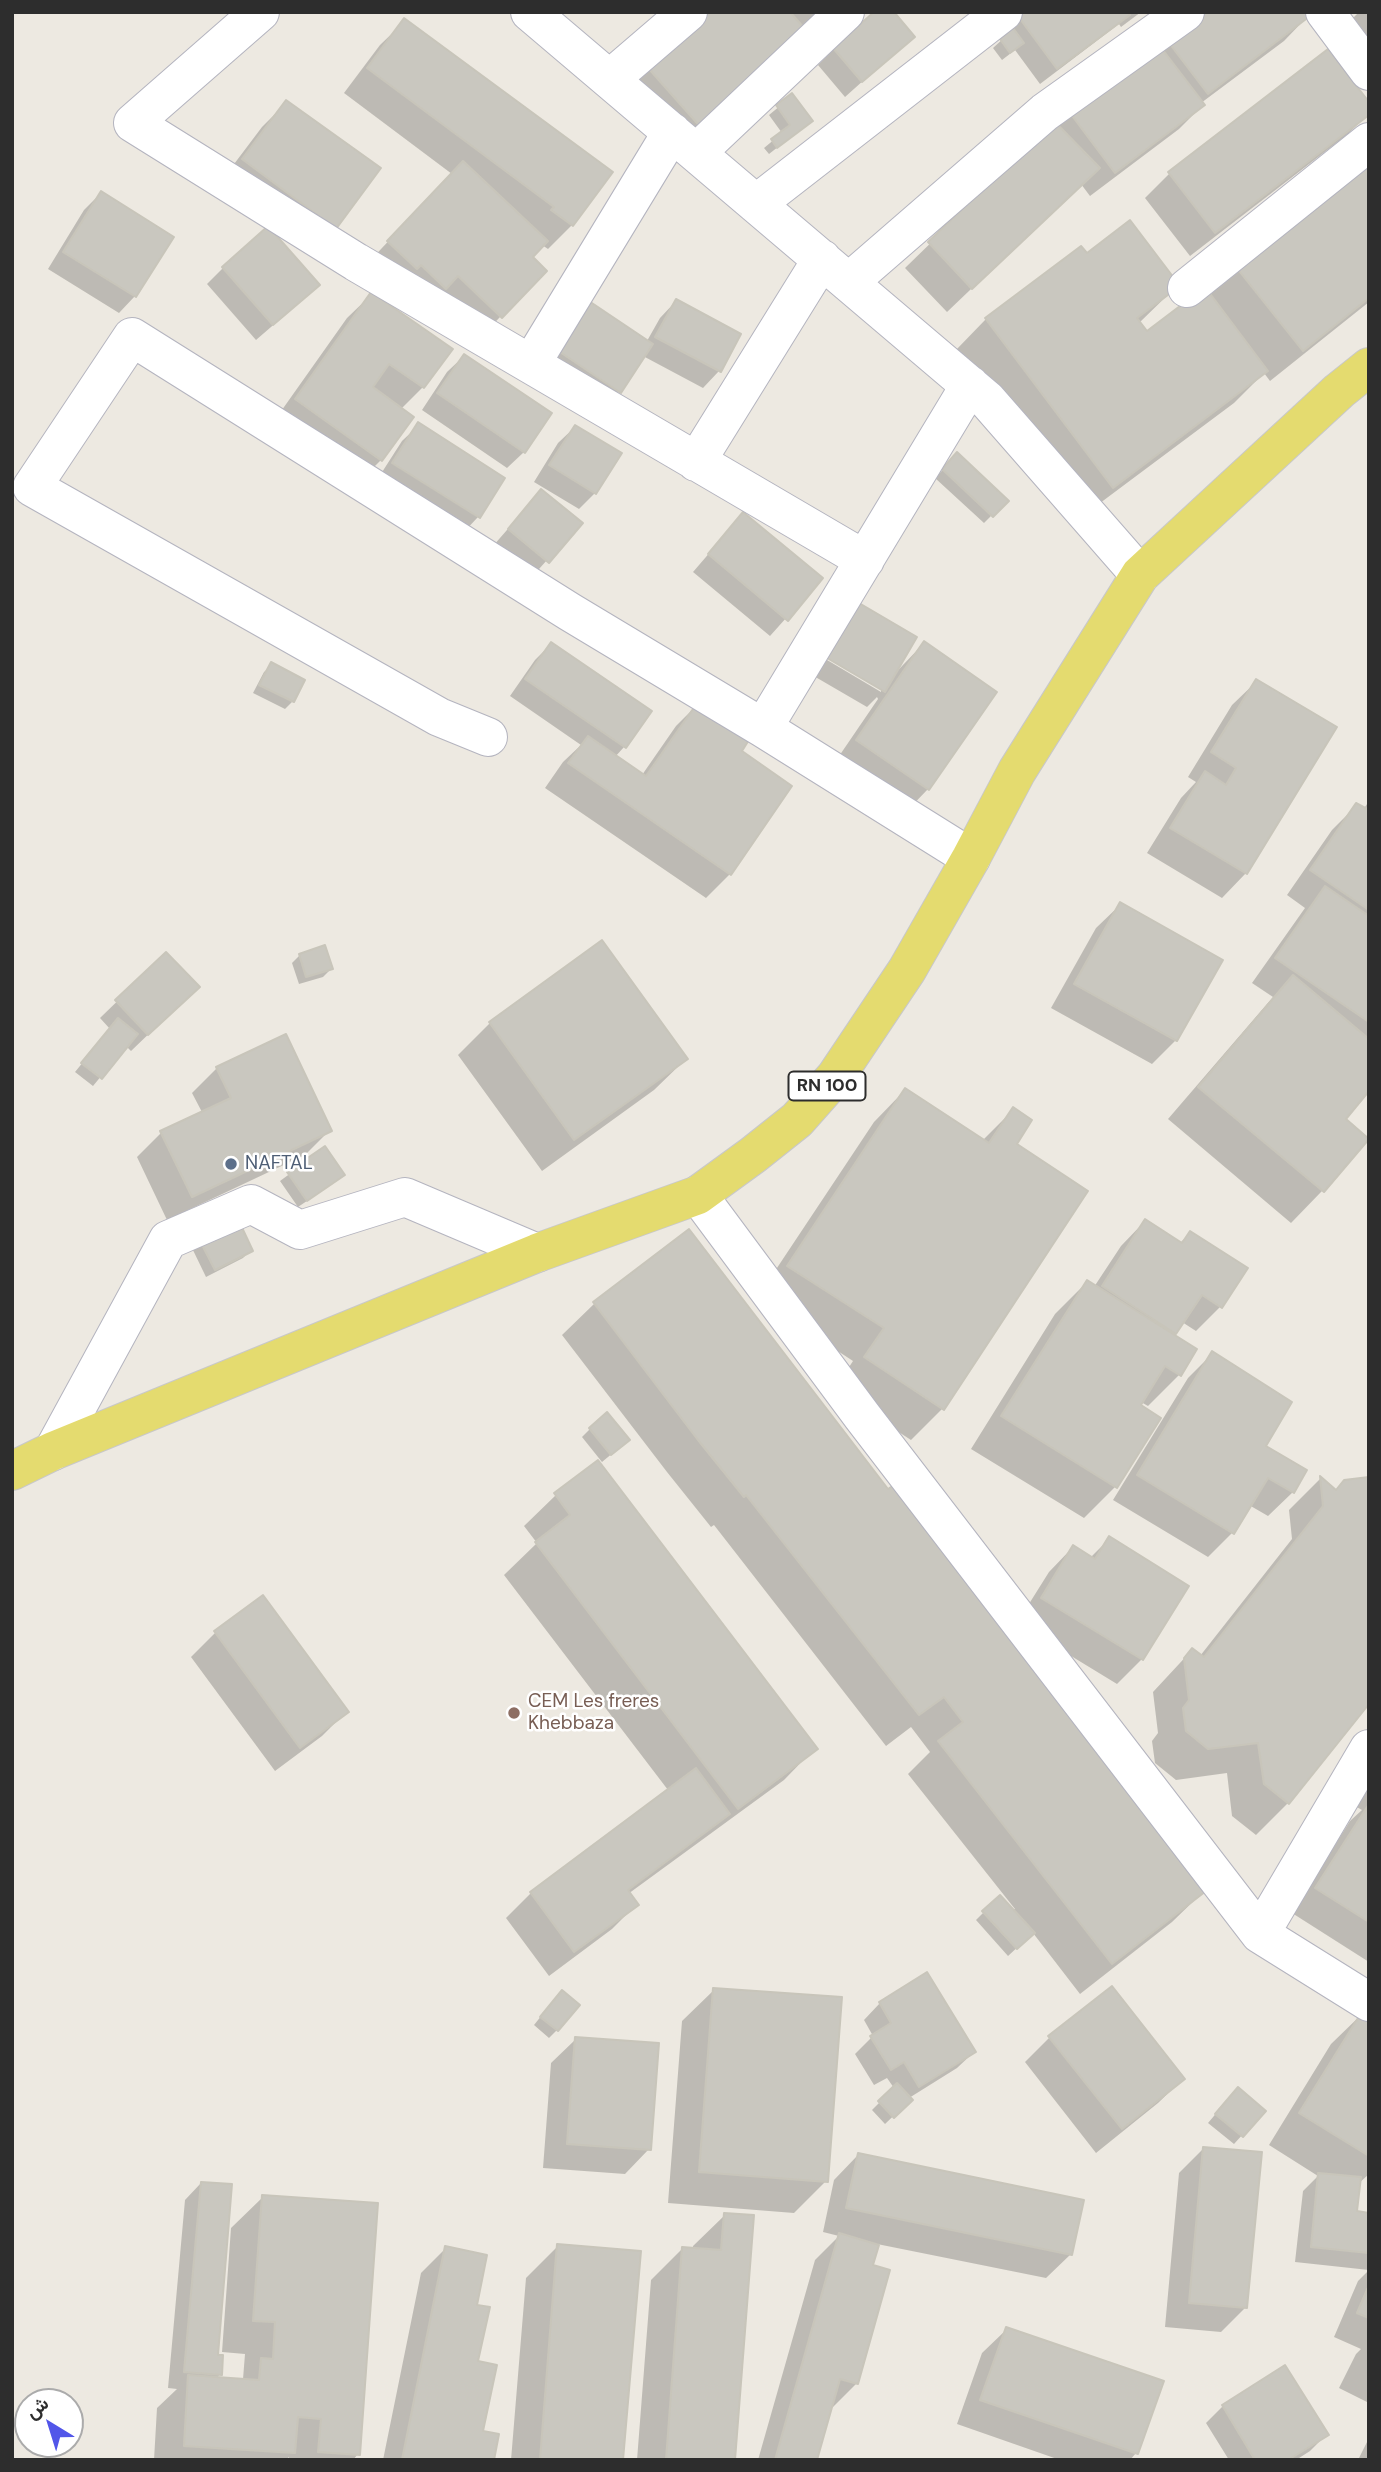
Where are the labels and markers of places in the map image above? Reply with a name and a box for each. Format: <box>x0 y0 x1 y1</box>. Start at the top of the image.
place label: NAFTAL <box>245 1153 313 1175</box>
marker: NAFTAL <box>223 1156 239 1172</box>
place label: CEM Les freres Khebbaza <box>528 1691 659 1735</box>
marker: CEM Les freres Khebbaza <box>506 1705 522 1721</box>

